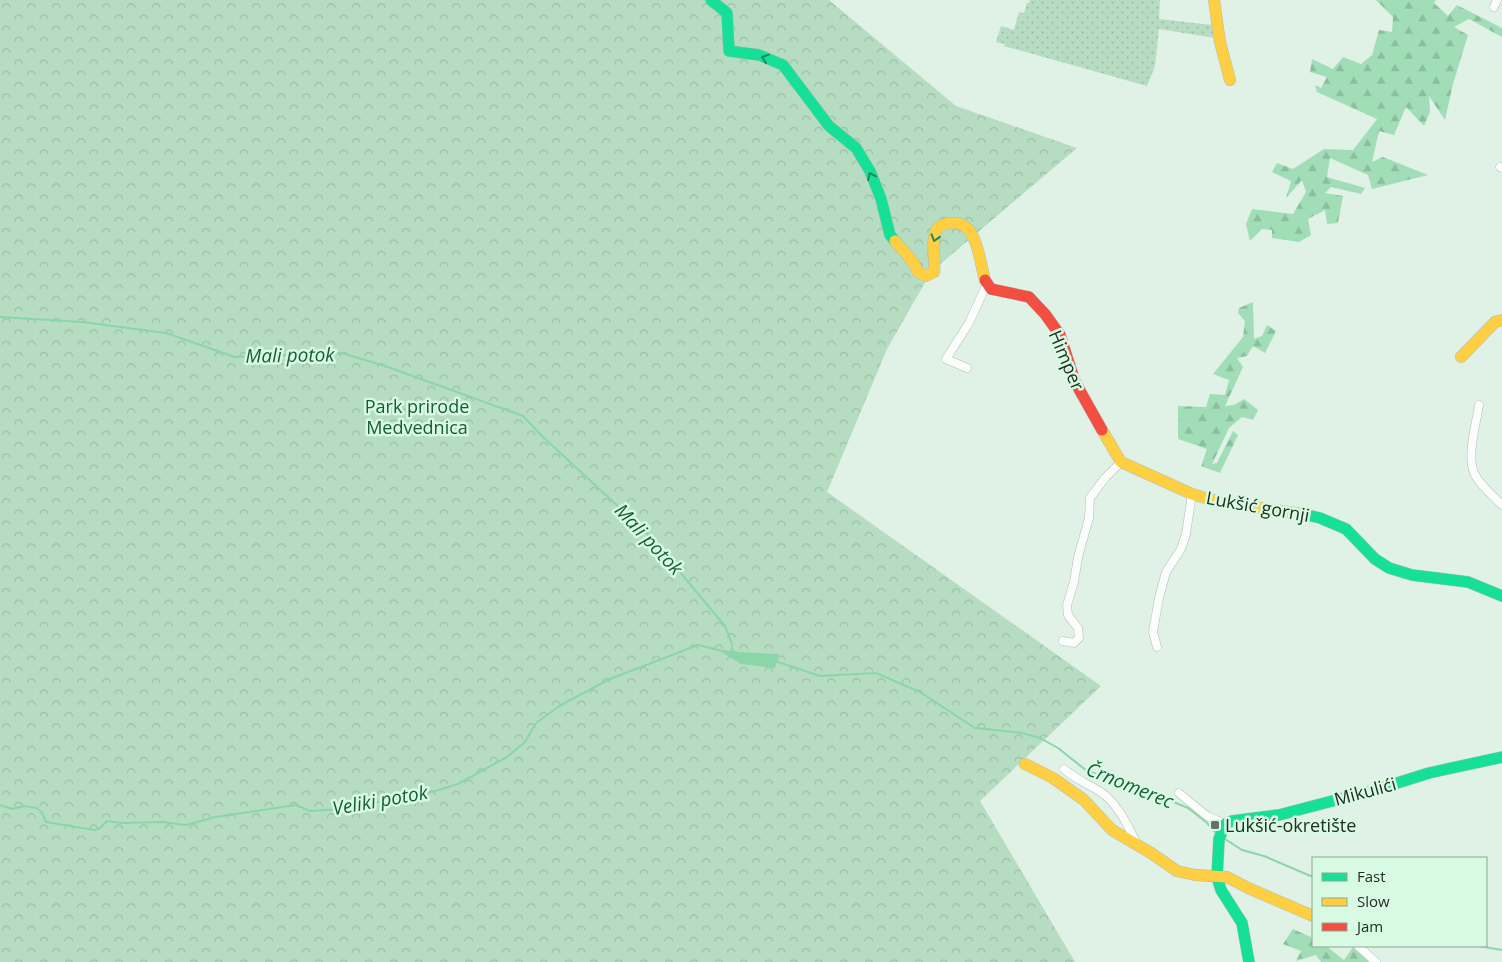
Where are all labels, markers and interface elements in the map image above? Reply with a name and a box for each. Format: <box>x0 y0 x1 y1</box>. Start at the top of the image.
one-way arrow <box>761 54 770 64</box>
one-way arrow <box>867 172 878 181</box>
one-way arrow <box>931 233 941 241</box>
street label: Himper <box>1044 326 1091 394</box>
water label: Mali potok <box>245 341 335 369</box>
park label: Park prirode Medvednica <box>365 394 469 439</box>
street label: Lukšić gornji <box>1205 485 1311 527</box>
water label: Mali potok <box>609 498 689 581</box>
water label: Črnomerec <box>1083 756 1178 814</box>
street label: Mikulići <box>1331 771 1399 811</box>
water label: Veliki potok <box>330 779 430 821</box>
place label: Lukšić-okretište <box>1225 813 1356 837</box>
marker: Lukšić-okretište <box>1209 819 1221 831</box>
legend <box>1312 857 1487 947</box>
text: Fast <box>1357 866 1386 886</box>
text: Slow <box>1357 891 1390 911</box>
text: Jam <box>1355 916 1383 936</box>

